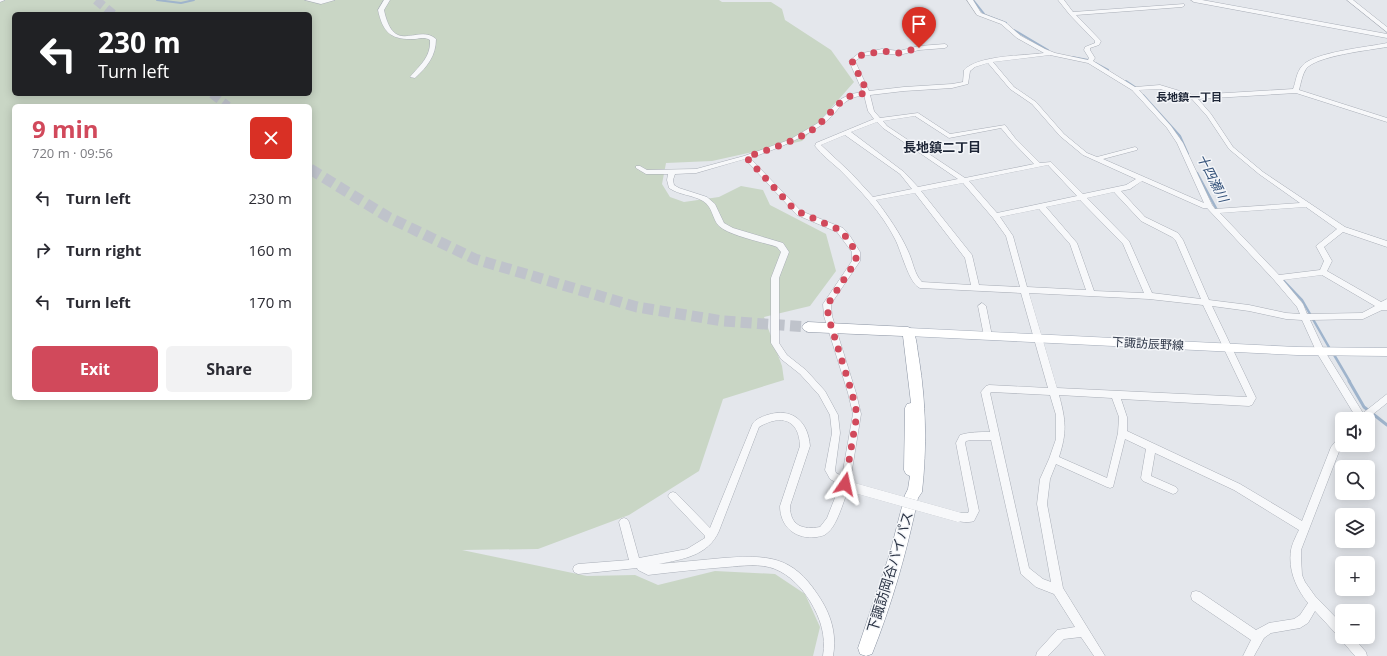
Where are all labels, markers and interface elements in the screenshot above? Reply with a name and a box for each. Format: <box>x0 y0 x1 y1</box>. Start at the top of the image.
pin <box>902 7.0 936 48</box>
icon: arrive <box>908 13 930 35</box>
text: 230 m <box>98 23 181 61</box>
icon: left <box>32 28 84 80</box>
text: Turn left <box>98 59 169 83</box>
district label: 長地鎮一丁目 <box>1156 89 1222 104</box>
text: 9 min <box>32 112 99 145</box>
button: close <box>250 117 292 159</box>
district label: 長地鎮二丁目 <box>903 138 981 156</box>
text: 720 m · 09:56 <box>32 144 113 162</box>
water label: 十四瀬川 <box>1193 151 1234 207</box>
icon: left <box>32 187 54 209</box>
text: Turn left <box>66 188 131 208</box>
text: 230 m <box>248 188 292 208</box>
icon: right <box>32 239 54 261</box>
text: Turn right <box>66 240 141 260</box>
text: 160 m <box>248 240 292 260</box>
icon: left <box>32 291 54 313</box>
text: Turn left <box>66 292 131 312</box>
text: 170 m <box>248 292 292 312</box>
street label: 下諏訪辰野線 <box>1112 333 1184 354</box>
button: Exit <box>32 346 158 392</box>
button: Share <box>166 346 292 392</box>
map controls <box>1335 412 1375 644</box>
button: sound <box>1335 412 1375 452</box>
button: search <box>1335 460 1375 500</box>
position arrow <box>824 463 866 505</box>
button: layers <box>1335 508 1375 548</box>
street label: 下諏訪岡谷バイパス <box>862 509 917 635</box>
button: + <box>1335 556 1375 596</box>
button: − <box>1335 604 1375 644</box>

